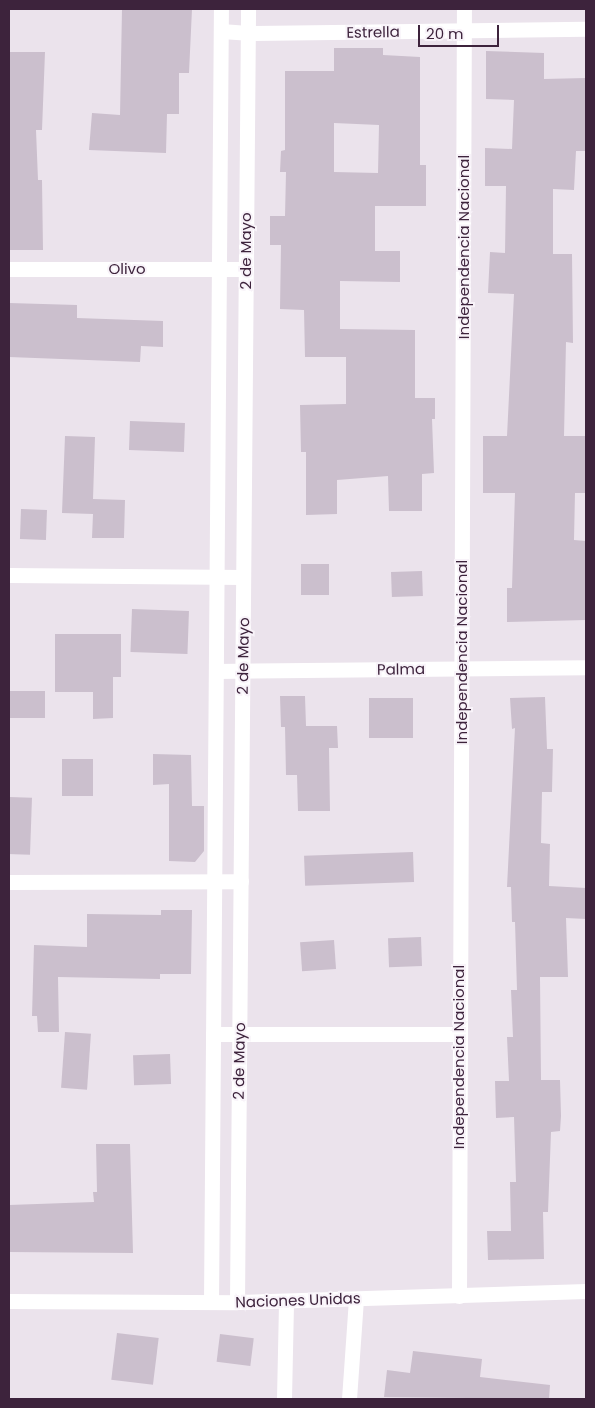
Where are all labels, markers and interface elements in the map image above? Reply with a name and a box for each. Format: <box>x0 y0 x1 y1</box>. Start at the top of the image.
scale bar <box>420 15 501 47</box>
street label: Estrella <box>346 23 400 41</box>
text: 20 m <box>426 23 464 44</box>
street label: Independencia Nacional <box>455 155 473 339</box>
street label: 2 de Mayo <box>237 212 255 290</box>
street label: Olivo <box>108 260 146 278</box>
street label: Independencia Nacional <box>453 560 471 744</box>
street label: 2 de Mayo <box>233 617 253 695</box>
street label: Palma <box>377 660 425 678</box>
street label: Independencia Nacional <box>450 965 468 1149</box>
street label: 2 de Mayo <box>229 1022 249 1100</box>
street label: Naciones Unidas <box>235 1289 361 1311</box>

